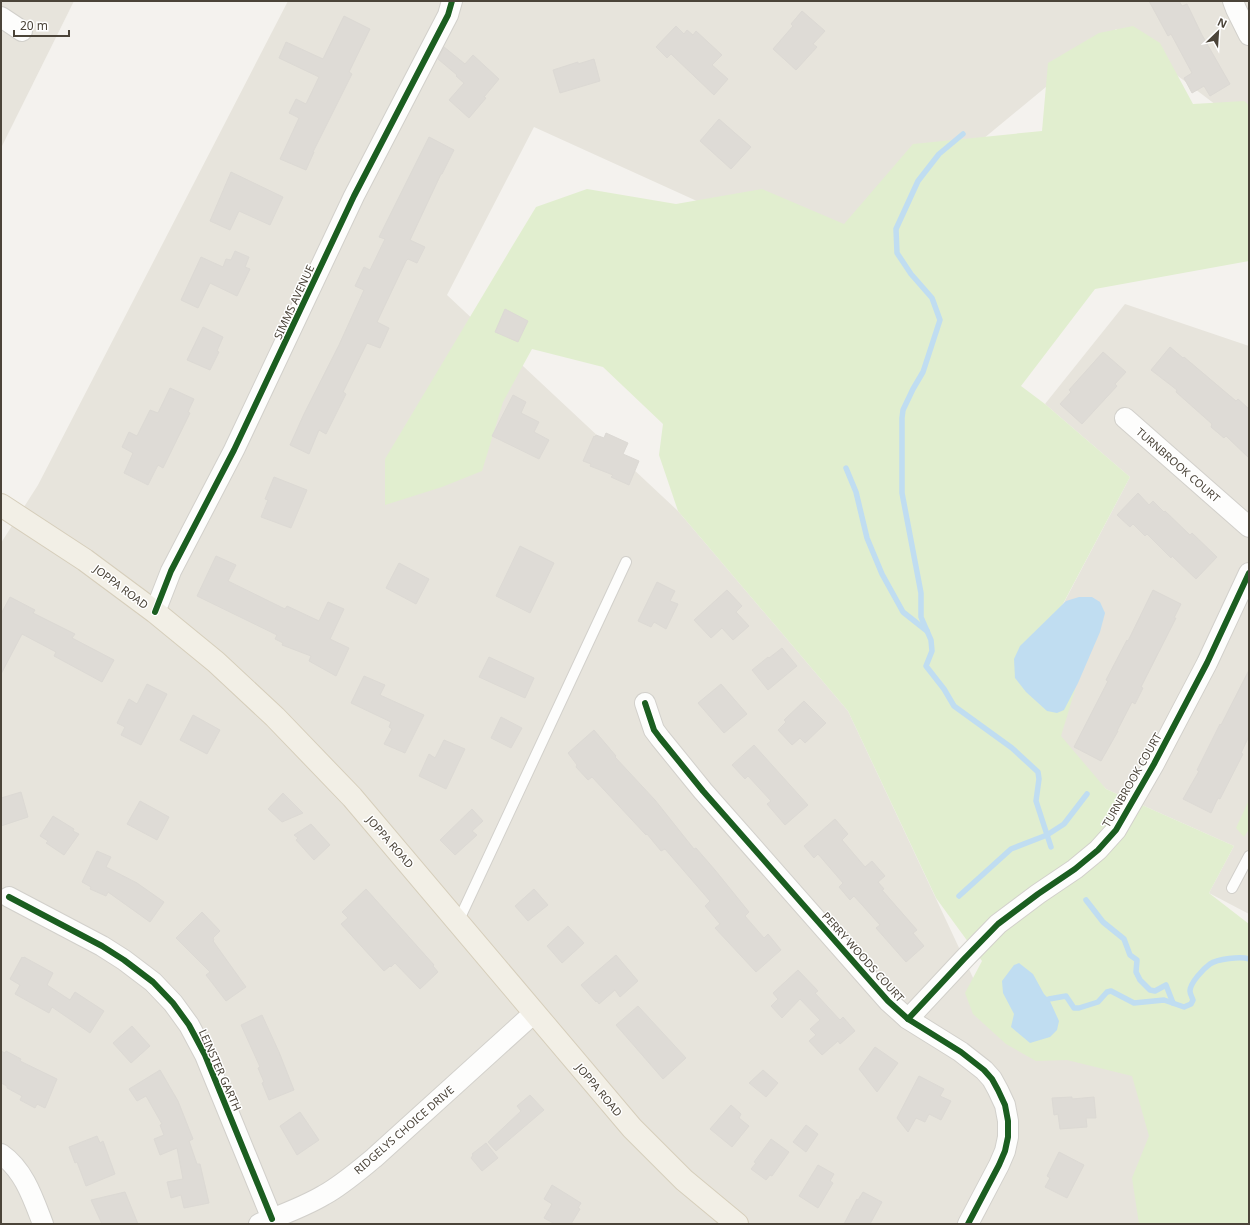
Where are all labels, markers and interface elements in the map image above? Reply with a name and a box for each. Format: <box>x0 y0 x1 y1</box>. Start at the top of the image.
scale bar <box>14 12 69 38</box>
north arrow <box>1198 12 1238 52</box>
text: N <box>1215 14 1230 31</box>
text: 20 m <box>20 17 48 34</box>
street label: SIMMS AVENUE <box>270 262 317 341</box>
street label: TURNBROOK COURT <box>1133 424 1223 505</box>
street label: JOPPA ROAD <box>90 561 152 612</box>
street label: TURNBROOK COURT <box>1098 730 1165 830</box>
street label: JOPPA ROAD <box>363 812 417 871</box>
street label: PERRY WOODS COURT <box>819 909 908 1005</box>
street label: LEINSTER GARTH <box>196 1027 245 1113</box>
street label: JOPPA ROAD <box>572 1059 626 1119</box>
street label: RIDGELYS CHOICE DRIVE <box>350 1082 457 1177</box>

